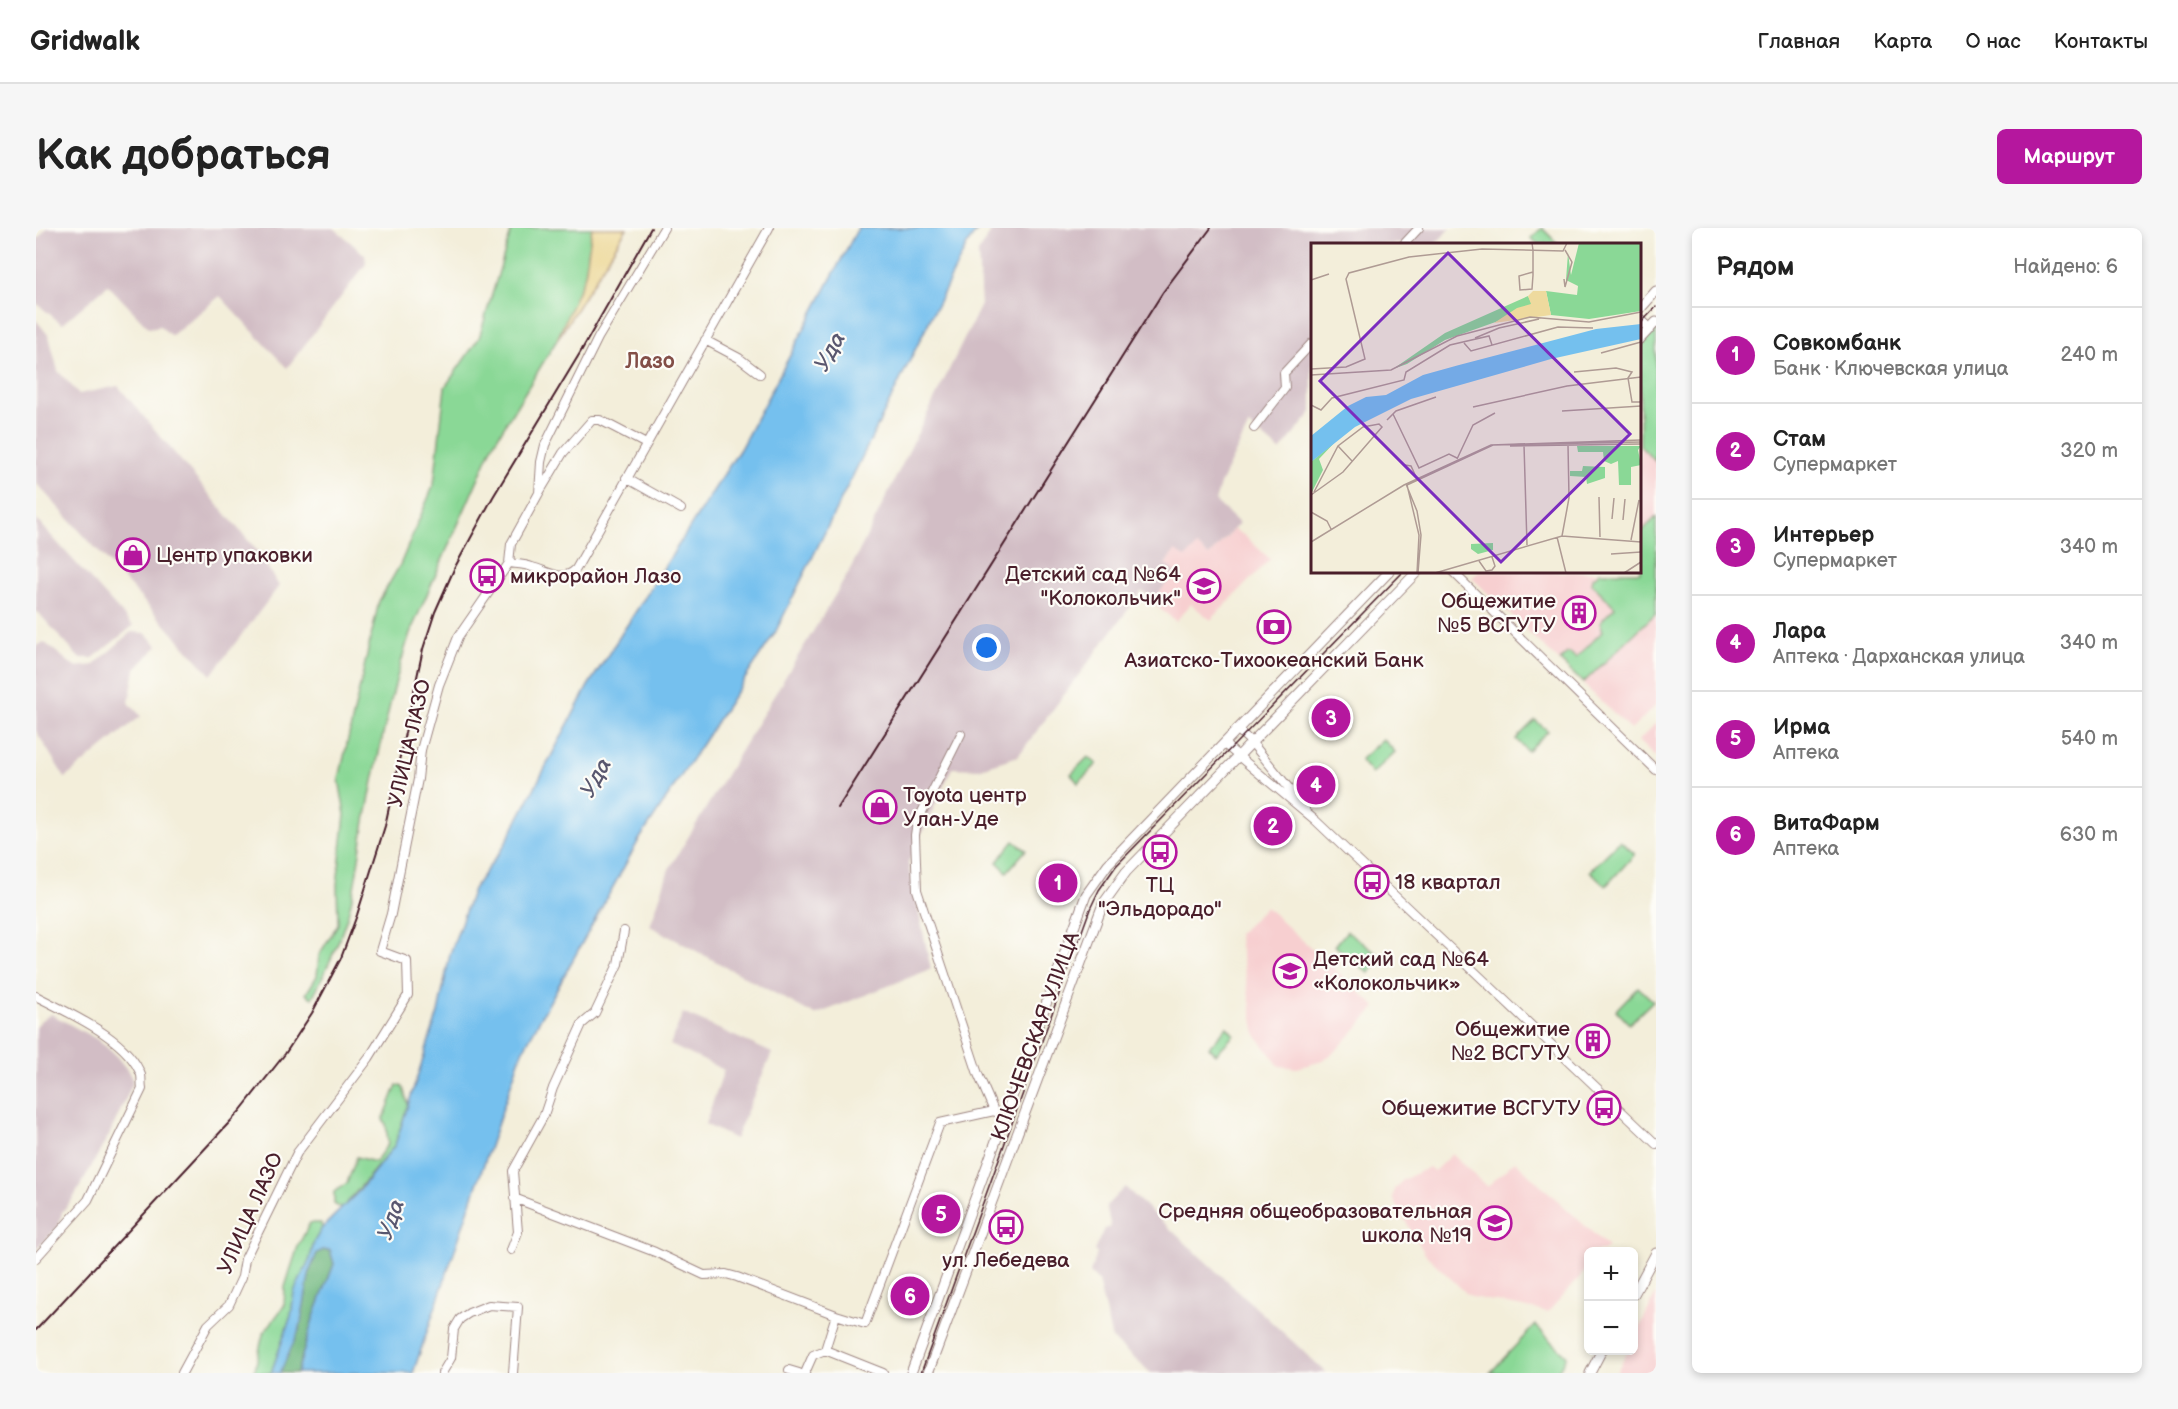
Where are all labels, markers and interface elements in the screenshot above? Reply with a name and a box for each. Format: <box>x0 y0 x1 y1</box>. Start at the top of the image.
text: Gridwalk <box>30 25 140 58</box>
text: Главная <box>1757 29 1840 54</box>
text: Карта <box>1873 29 1932 54</box>
text: О нас <box>1965 29 2021 54</box>
text: Контакты <box>2054 29 2148 54</box>
button: Маршрут <box>1997 129 2142 184</box>
text: Как добраться <box>36 131 331 182</box>
inset map <box>1311 243 1641 573</box>
text: Рядом <box>1716 252 1794 283</box>
text: Найдено: 6 <box>2013 255 2118 279</box>
water label: Уда <box>809 327 852 376</box>
text: Совкомбанк <box>1773 330 1901 357</box>
text: 1 <box>1731 343 1740 367</box>
text: 240 m <box>2061 343 2118 367</box>
district label: Лазо <box>624 348 675 375</box>
text: Банк · Ключевская улица <box>1773 357 2009 381</box>
text: Стам <box>1773 426 1826 453</box>
text: 2 <box>1730 439 1741 463</box>
text: 320 m <box>2060 439 2118 463</box>
text: Супермаркет <box>1773 453 1897 477</box>
text: Интерьер <box>1773 522 1874 549</box>
text: 3 <box>1730 535 1741 559</box>
text: 340 m <box>2060 535 2118 559</box>
shop icon: Центр упаковки <box>115 537 151 573</box>
place label: Центр упаковки <box>156 543 313 568</box>
text: Супермаркет <box>1773 549 1897 573</box>
bus stop icon: микрорайон Лазо <box>469 558 505 594</box>
place label: Детский сад №64 "Колокольчик" <box>1005 562 1181 611</box>
place label: микрорайон Лазо <box>510 564 681 589</box>
school or university icon: Детский сад №64 "Колокольчик" <box>1186 568 1222 604</box>
place label: Общежитие №5 ВСГУТУ <box>1437 589 1556 638</box>
building icon: Общежитие №5 ВСГУТУ <box>1561 595 1597 631</box>
bank icon: Азиатско-Тихоокеанский Банк <box>1256 609 1292 645</box>
text: Лара <box>1773 618 1826 645</box>
text: 4 <box>1730 631 1741 655</box>
text: 340 m <box>2060 631 2118 655</box>
your location <box>972 633 1001 662</box>
text: Аптека · Дарханская улица <box>1773 645 2025 669</box>
place label: Азиатско-Тихоокеанский Банк <box>1123 648 1424 673</box>
street label: УЛИЦА ЛАЗО <box>383 677 436 810</box>
pin: 3 <box>1312 696 1350 740</box>
text: Ирма <box>1773 714 1830 741</box>
text: 5 <box>1730 727 1741 751</box>
text: 540 m <box>2061 727 2118 751</box>
text: Аптека <box>1773 741 1839 765</box>
water label: Уда <box>575 753 618 802</box>
pin: 4 <box>1296 762 1336 808</box>
place label: Toyota центр Улан-Уде <box>903 783 1027 832</box>
shop icon: Toyota центр Улан-Уде <box>862 789 898 825</box>
pin: 2 <box>1254 804 1292 848</box>
text: ВитаФарм <box>1773 810 1880 837</box>
text: 6 <box>1729 823 1742 847</box>
text: 630 m <box>2060 823 2118 847</box>
bus stop icon: ТЦ "Эльдорадо" <box>1142 834 1178 870</box>
text: Аптека <box>1773 837 1839 861</box>
pin: 1 <box>1038 860 1078 906</box>
bus stop icon: 18 квартал <box>1354 864 1390 900</box>
place label: 18 квартал <box>1395 870 1501 895</box>
place label: ТЦ "Эльдорадо" <box>1098 873 1222 922</box>
street label: КЛЮЧЕВСКАЯ УЛИЦА <box>986 928 1085 1144</box>
place label: Детский сад №64 «Колокольчик» <box>1313 947 1489 996</box>
school or university icon: Детский сад №64 «Колокольчик» <box>1272 953 1308 989</box>
place label: Общежитие №2 ВСГУТУ <box>1451 1017 1570 1066</box>
building icon: Общежитие №2 ВСГУТУ <box>1575 1023 1611 1059</box>
bus stop icon: Общежитие ВСГУТУ <box>1586 1090 1622 1126</box>
place label: Общежитие ВСГУТУ <box>1382 1096 1581 1121</box>
street label: УЛИЦА ЛАЗО <box>212 1148 288 1278</box>
pin: 5 <box>922 1192 960 1236</box>
water label: Уда <box>372 1196 411 1243</box>
place label: Средняя общеобразовательная школа №19 <box>1158 1199 1472 1248</box>
school or university icon: Средняя общеобразовательная школа №19 <box>1477 1205 1513 1241</box>
bus stop icon: ул. Лебедева <box>988 1209 1024 1245</box>
map controls <box>1584 1247 1638 1355</box>
button: + <box>1584 1247 1638 1301</box>
place label: ул. Лебедева <box>942 1248 1070 1273</box>
pin: 6 <box>890 1274 930 1318</box>
button: − <box>1584 1301 1638 1355</box>

